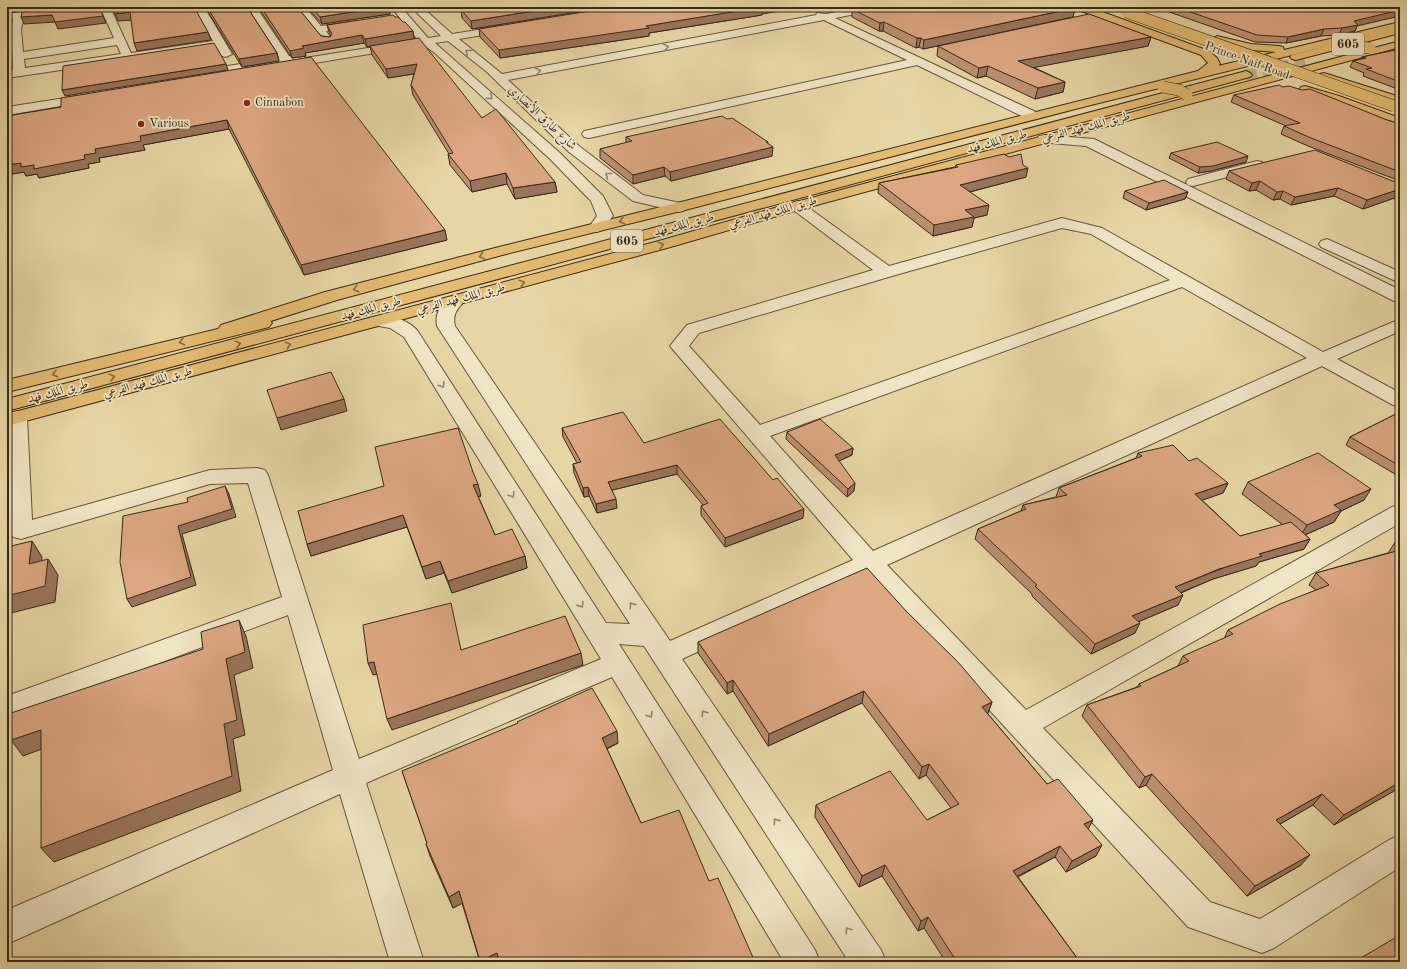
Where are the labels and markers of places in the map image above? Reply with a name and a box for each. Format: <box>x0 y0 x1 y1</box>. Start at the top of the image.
place label: Cinnabon <box>255 97 304 109</box>
marker: Cinnabon <box>242 98 252 108</box>
place label: Various <box>149 118 189 130</box>
marker: Various <box>136 119 146 129</box>

